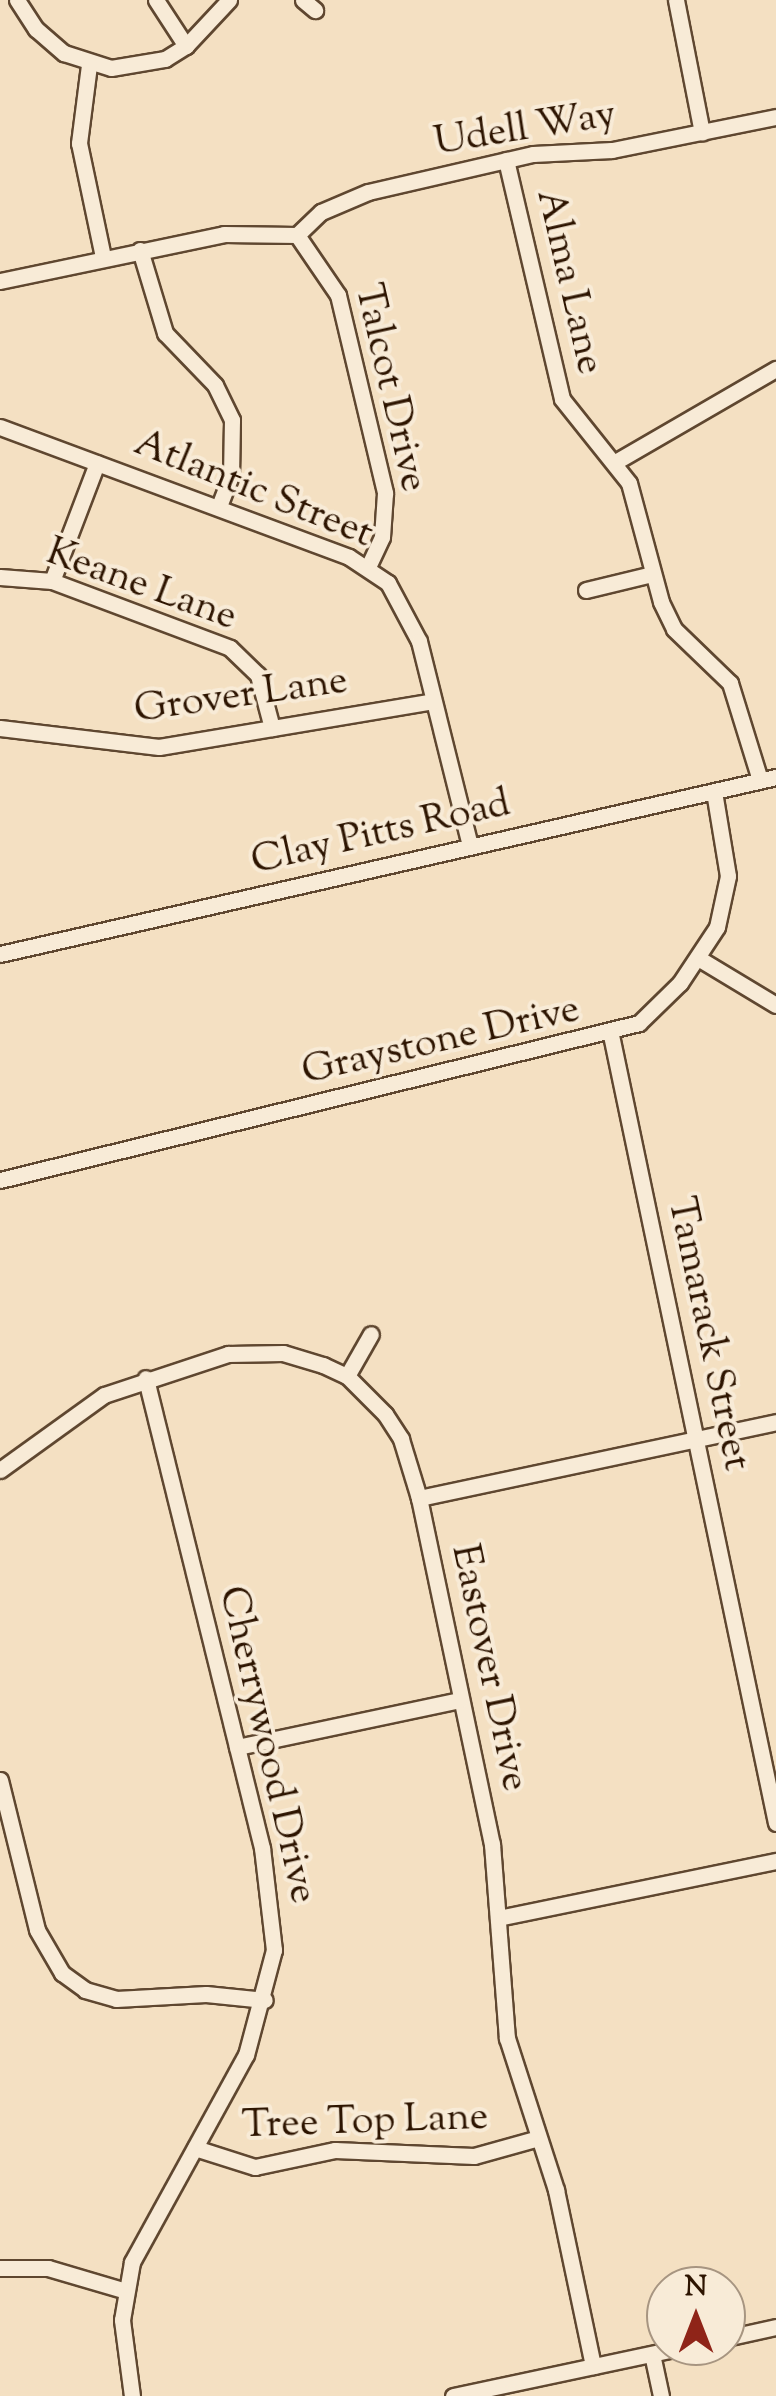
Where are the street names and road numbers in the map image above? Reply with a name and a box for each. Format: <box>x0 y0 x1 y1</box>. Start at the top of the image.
street label: Udell Way <box>431 92 619 168</box>
street label: Alma Lane <box>523 185 613 379</box>
street label: Talcot Drive <box>342 279 436 497</box>
street label: Atlantic Street <box>127 420 379 560</box>
street label: Keane Lane <box>39 529 243 643</box>
street label: Grover Lane <box>131 658 351 736</box>
street label: Clay Pitts Road <box>247 781 515 887</box>
street label: Graystone Drive <box>298 987 584 1097</box>
street label: Tamarack Street <box>655 1193 759 1475</box>
street label: Eastover Drive <box>438 1540 538 1796</box>
street label: Cherrywood Drive <box>206 1582 326 1908</box>
street label: Tree Top Lane <box>241 2095 489 2151</box>

